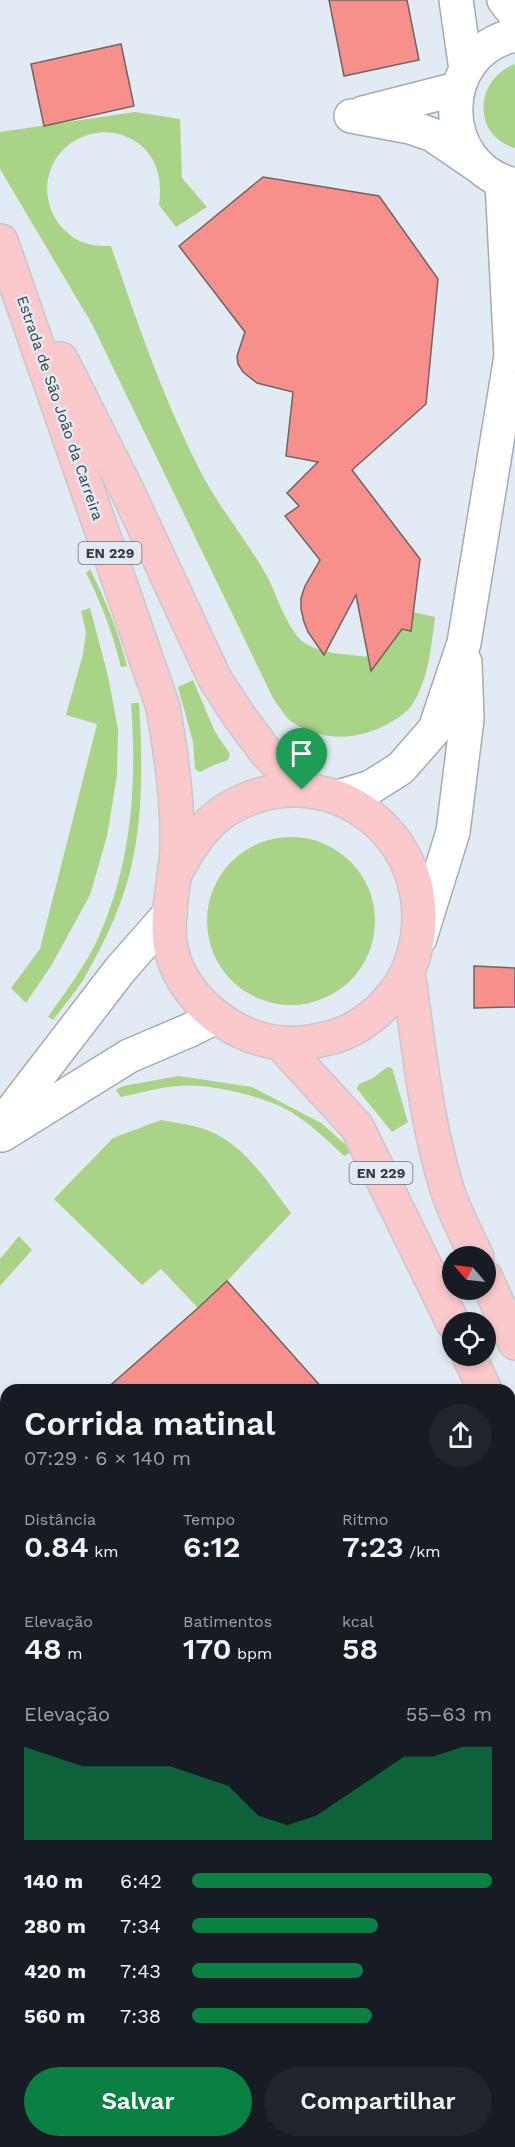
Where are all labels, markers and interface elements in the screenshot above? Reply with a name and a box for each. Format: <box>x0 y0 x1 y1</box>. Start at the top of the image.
street label: Estrada de São João da Carreira <box>13 293 107 523</box>
road number: EN 229 <box>78 542 142 564</box>
pin <box>276 728 327 790</box>
icon: arrive <box>285 737 318 770</box>
road number: EN 229 <box>350 1162 412 1184</box>
north arrow <box>442 1246 496 1300</box>
map controls <box>442 1246 496 1366</box>
button: locate <box>442 1312 496 1366</box>
text: Corrida matinal <box>24 1404 276 1443</box>
button: share <box>429 1404 492 1467</box>
text: 07:29 · 6 × 140 m <box>24 1446 191 1470</box>
text: Distância <box>24 1510 96 1529</box>
text: Tempo <box>183 1510 235 1529</box>
text: Ritmo <box>342 1510 388 1529</box>
text: 0.84 <box>24 1529 89 1564</box>
text: 6:12 <box>183 1529 241 1564</box>
text: 7:23 <box>342 1529 404 1564</box>
text: km <box>89 1542 119 1561</box>
text: /km <box>404 1542 441 1561</box>
text: Elevação <box>24 1612 93 1631</box>
text: Batimentos <box>183 1612 272 1631</box>
text: kcal <box>342 1612 374 1631</box>
text: 48 <box>24 1631 62 1666</box>
text: 170 <box>183 1631 232 1666</box>
text: 58 <box>342 1631 378 1666</box>
text: m <box>62 1644 82 1663</box>
text: bpm <box>232 1644 272 1663</box>
text: Elevação <box>24 1702 110 1726</box>
text: 55–63 m <box>406 1702 492 1726</box>
text: 140 m <box>24 1869 83 1893</box>
text: 6:42 <box>120 1869 162 1893</box>
text: 280 m <box>24 1914 86 1938</box>
text: 7:34 <box>120 1914 161 1938</box>
text: 420 m <box>24 1959 86 1983</box>
text: 7:43 <box>120 1959 161 1983</box>
text: 560 m <box>24 2004 85 2028</box>
text: 7:38 <box>120 2004 161 2028</box>
button: Salvar <box>24 2067 252 2136</box>
button: Compartilhar <box>264 2067 492 2136</box>

